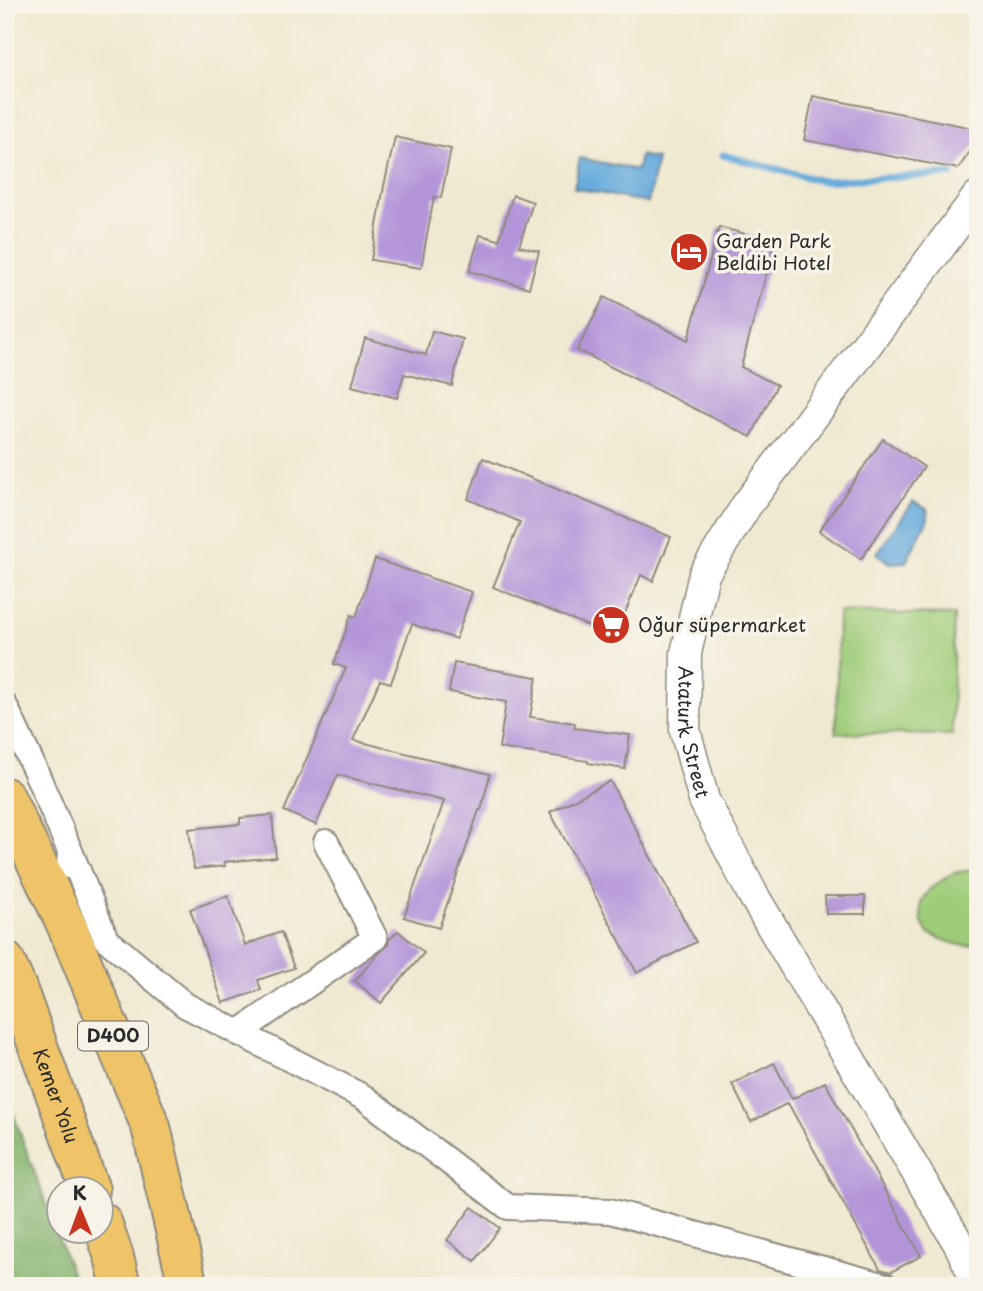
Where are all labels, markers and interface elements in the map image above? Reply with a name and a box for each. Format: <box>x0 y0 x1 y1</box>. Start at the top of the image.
place label: Garden Park Beldibi Hotel <box>716 226 832 276</box>
hotel icon: Garden Park Beldibi Hotel <box>668 231 710 273</box>
supermarket icon: Oğur süpermarket <box>590 604 632 646</box>
place label: Oğur süpermarket <box>638 610 806 638</box>
street label: Ataturk Street <box>672 666 718 801</box>
road number: D400 <box>78 1021 148 1050</box>
street label: Kemer Yolu <box>27 1044 87 1147</box>
north arrow <box>46 1176 116 1246</box>
text: K <box>72 1178 87 1206</box>

